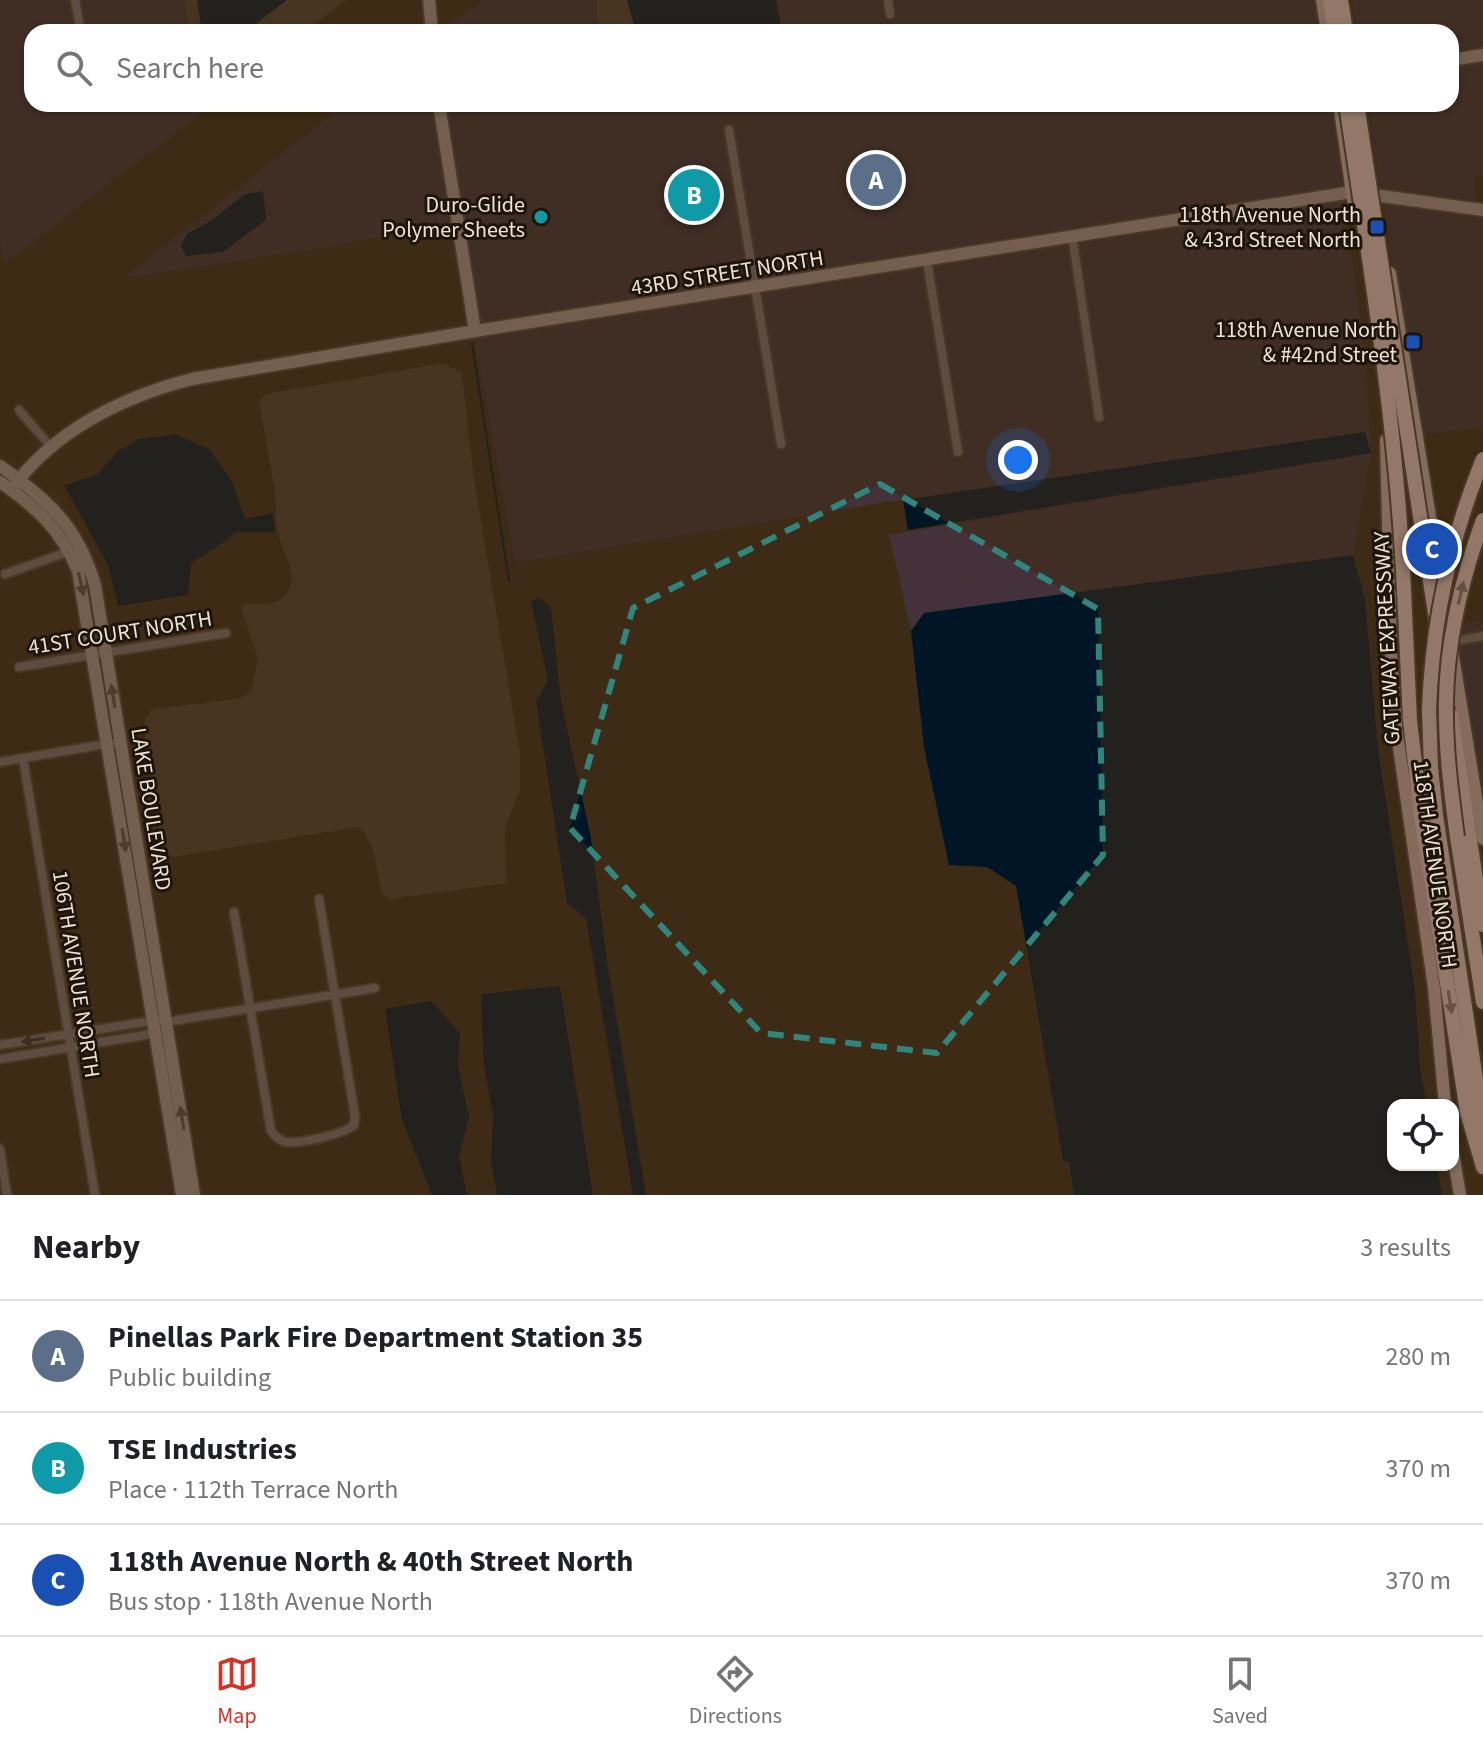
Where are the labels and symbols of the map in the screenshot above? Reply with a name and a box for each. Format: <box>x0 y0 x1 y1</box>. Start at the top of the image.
pin: A <box>850 150 902 210</box>
pin: B <box>668 165 720 225</box>
place label: Duro-Glide Polymer Sheets <box>382 189 525 246</box>
place label: 118th Avenue North & 43rd Street North <box>1179 199 1361 256</box>
marker: Duro-Glide Polymer Sheets <box>532 208 550 226</box>
marker: 118th Avenue North & 43rd Street North <box>1368 218 1386 236</box>
street label: 43RD STREET NORTH <box>629 242 826 304</box>
place label: 118th Avenue North & #42nd Street <box>1215 314 1398 371</box>
marker: 118th Avenue North & #42nd Street <box>1404 333 1422 351</box>
your location <box>998 440 1038 480</box>
pin: C <box>1406 519 1458 579</box>
street label: GATEWAY EXPRESSWAY <box>1365 530 1409 745</box>
one-way arrow <box>75 572 88 597</box>
one-way arrow <box>1455 580 1468 605</box>
street label: 41ST COURT NORTH <box>26 603 214 663</box>
one-way arrow <box>106 683 119 708</box>
street label: LAKE BOULEVARD <box>122 725 180 893</box>
street label: 118TH AVENUE NORTH <box>1405 758 1465 970</box>
one-way arrow <box>118 828 131 853</box>
street label: 106TH AVENUE NORTH <box>44 868 108 1080</box>
one-way arrow <box>1444 990 1456 1015</box>
one-way arrow <box>20 1034 45 1047</box>
one-way arrow <box>175 1105 187 1130</box>

